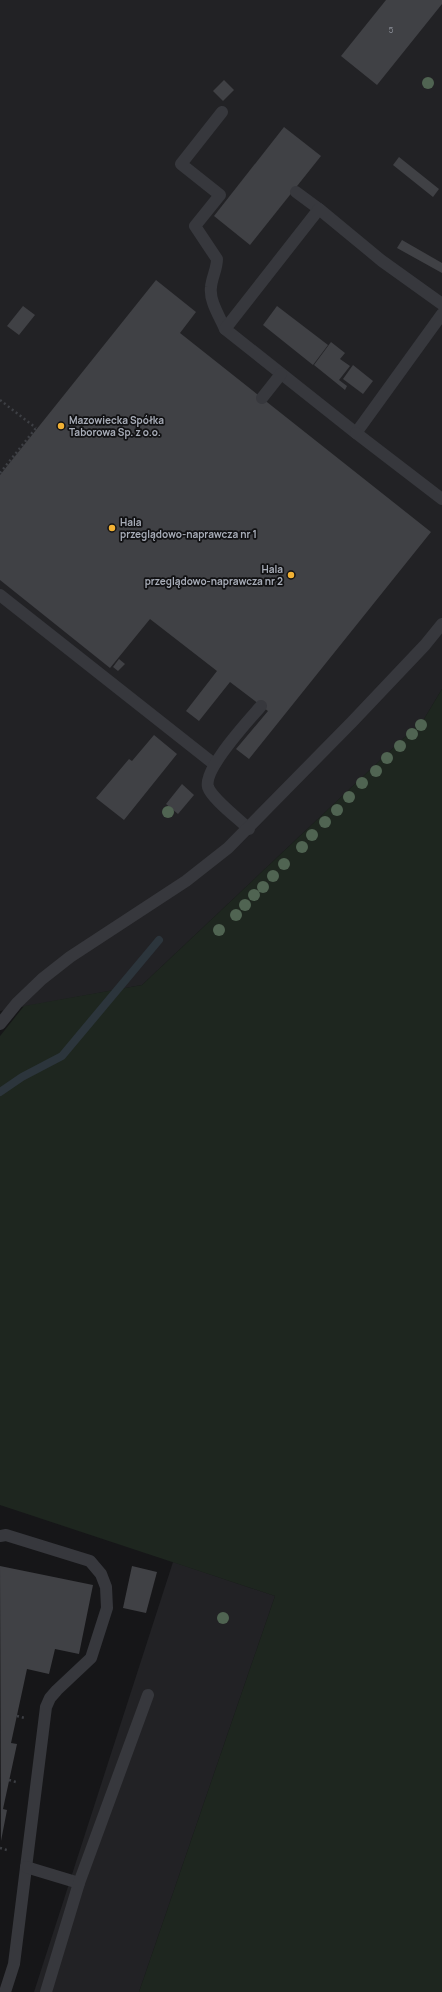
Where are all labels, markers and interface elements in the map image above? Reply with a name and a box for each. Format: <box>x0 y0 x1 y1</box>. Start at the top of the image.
house number: 5 <box>389 24 394 35</box>
place label: Mazowiecka Spółka Taborowa Sp. z o.o. <box>69 413 164 439</box>
marker: Mazowiecka Spółka Taborowa Sp. z o.o. <box>56 421 66 431</box>
place label: Hala przeglądowo-naprawcza nr 1 <box>120 515 257 541</box>
marker: Hala przeglądowo-naprawcza nr 1 <box>107 523 117 533</box>
place label: Hala przeglądowo-naprawcza nr 2 <box>145 562 283 588</box>
marker: Hala przeglądowo-naprawcza nr 2 <box>286 570 296 580</box>

